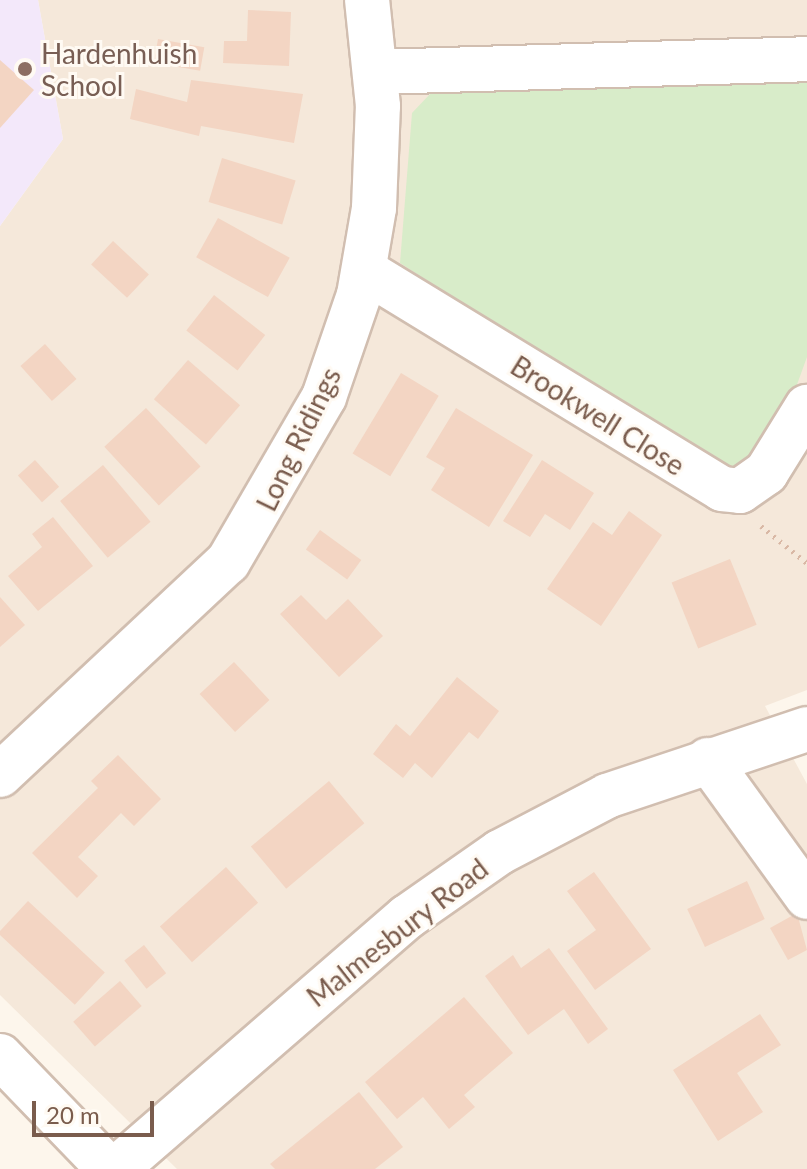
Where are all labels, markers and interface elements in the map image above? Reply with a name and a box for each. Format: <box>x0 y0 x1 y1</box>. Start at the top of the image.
place label: Hardenhuish School <box>41 36 197 102</box>
marker: Hardenhuish School <box>16 60 34 78</box>
street label: Brookwell Close <box>505 348 691 482</box>
street label: Long Ridings <box>249 362 347 516</box>
street label: Malmesbury Road <box>299 851 495 1013</box>
scale bar <box>36 1085 158 1135</box>
text: 20 m <box>46 1100 100 1129</box>

